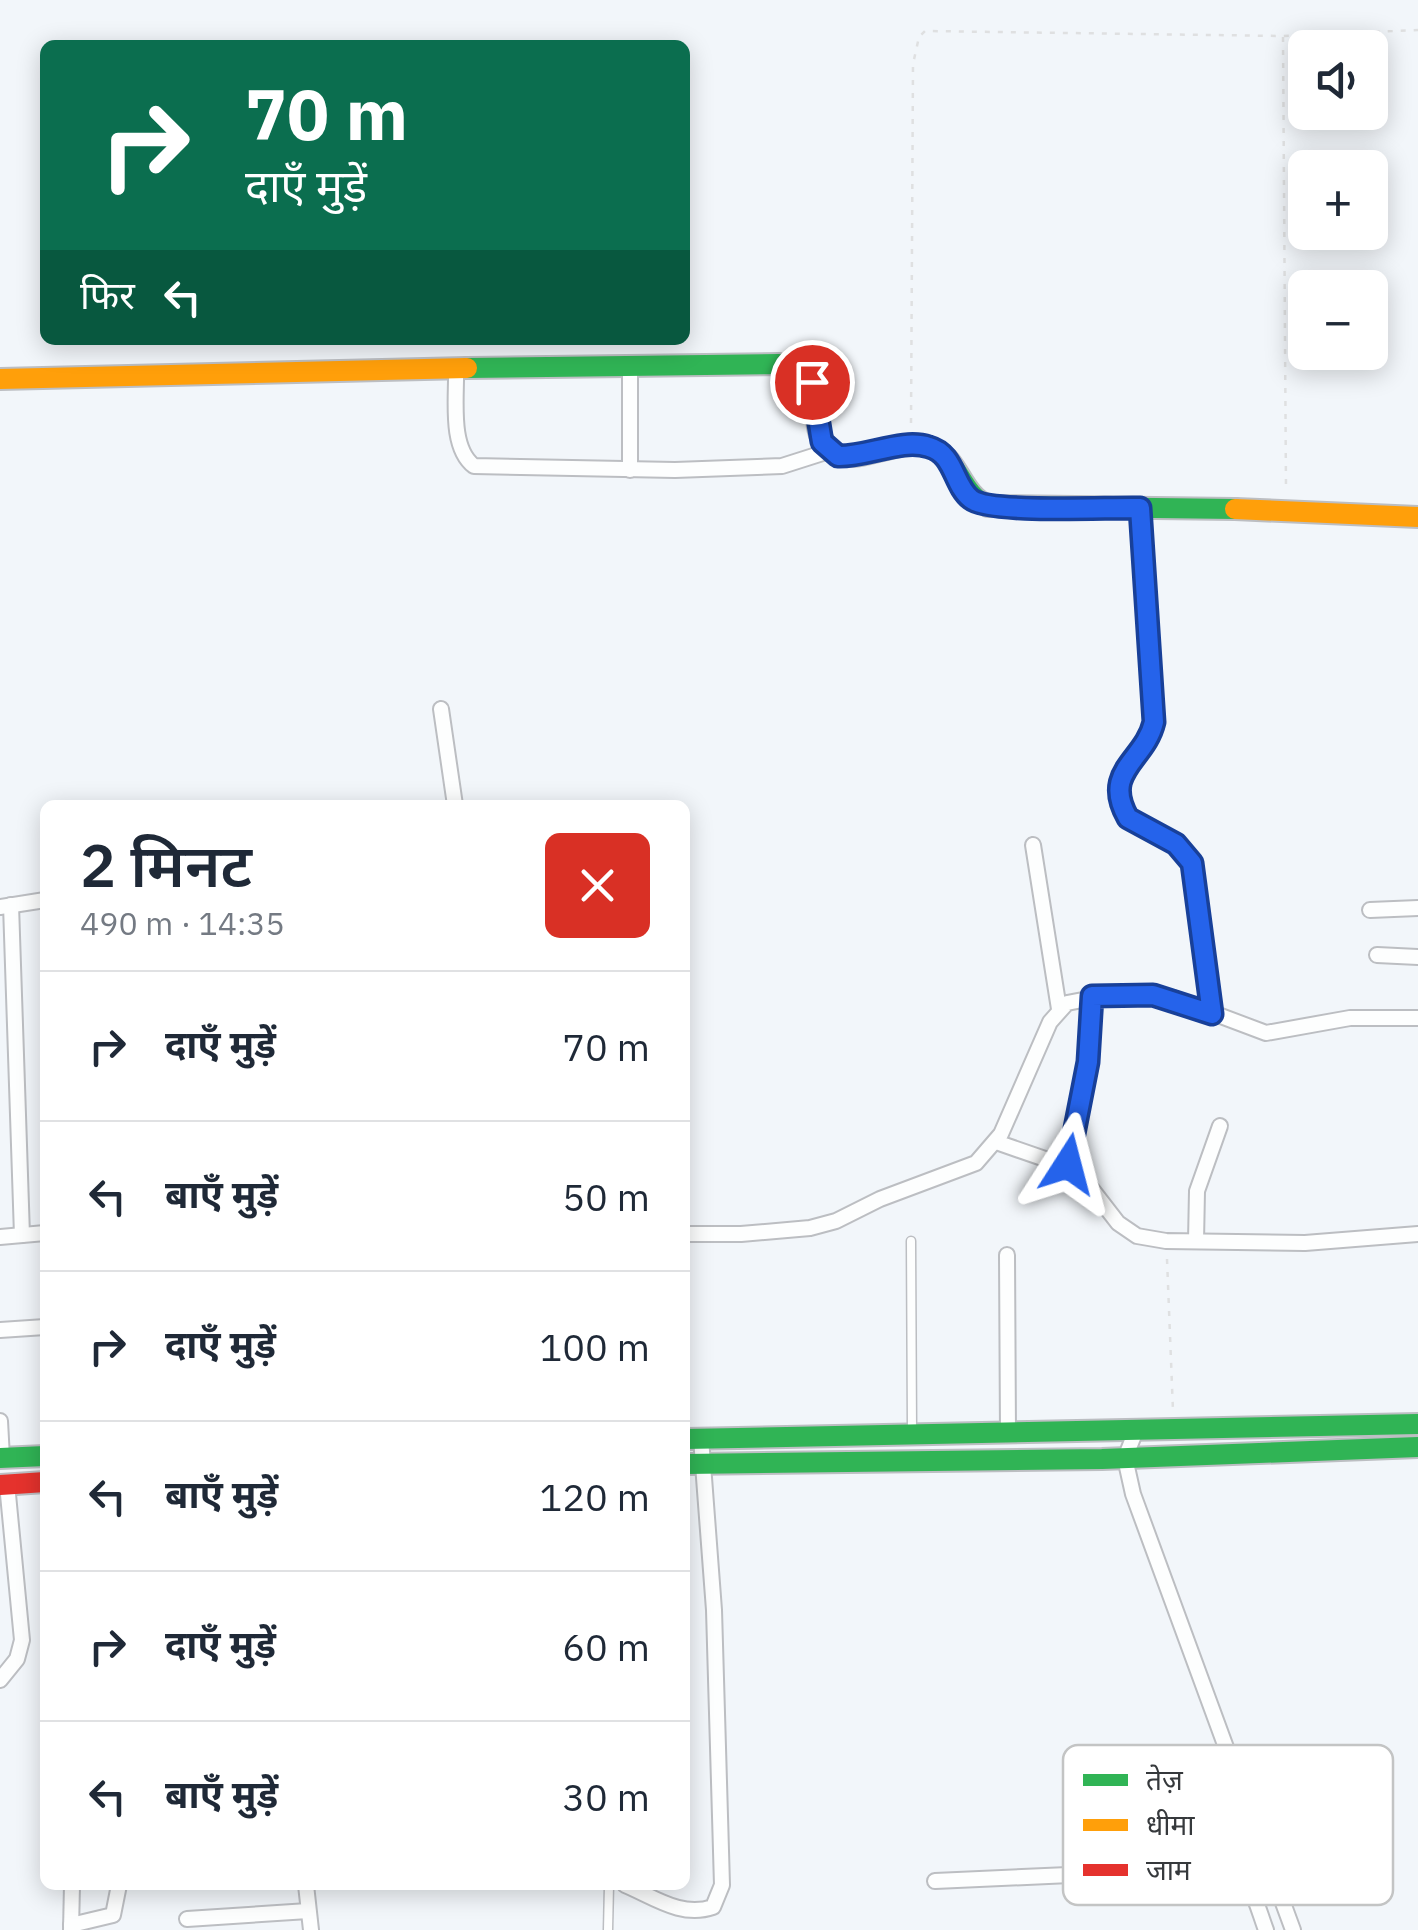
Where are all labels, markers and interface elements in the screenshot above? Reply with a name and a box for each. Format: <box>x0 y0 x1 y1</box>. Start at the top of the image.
map controls <box>1288 30 1388 370</box>
button: sound <box>1288 30 1388 130</box>
text: 70 m <box>245 68 408 159</box>
icon: right <box>80 80 210 210</box>
button: + <box>1288 150 1388 250</box>
text: दाएँ मुड़ें <box>245 156 367 214</box>
text: फिर <box>80 270 135 319</box>
icon: left <box>155 270 210 325</box>
button: − <box>1288 270 1388 370</box>
pin <box>770 340 855 425</box>
icon: arrive <box>785 355 840 410</box>
text: 2 मिनट <box>80 825 252 904</box>
button: close <box>545 833 650 938</box>
text: 490 m · 14:35 <box>80 902 285 944</box>
icon: right <box>80 1019 135 1074</box>
text: दाएँ मुड़ें <box>165 1019 276 1068</box>
text: 70 m <box>562 1022 650 1071</box>
position arrow <box>1016 1112 1120 1216</box>
icon: left <box>80 1169 135 1224</box>
text: बाएँ मुड़ें <box>165 1169 278 1218</box>
text: 50 m <box>562 1172 650 1221</box>
icon: right <box>80 1319 135 1374</box>
text: दाएँ मुड़ें <box>165 1319 276 1368</box>
text: 100 m <box>539 1322 650 1371</box>
icon: left <box>80 1469 135 1524</box>
text: बाएँ मुड़ें <box>165 1469 278 1518</box>
text: 120 m <box>539 1472 650 1521</box>
icon: right <box>80 1619 135 1674</box>
text: दाएँ मुड़ें <box>165 1619 276 1668</box>
text: 60 m <box>562 1622 650 1671</box>
legend <box>1063 1745 1393 1905</box>
text: तेज़ <box>1146 1761 1184 1798</box>
icon: left <box>80 1769 135 1824</box>
text: बाएँ मुड़ें <box>165 1769 278 1818</box>
text: 30 m <box>562 1772 650 1821</box>
text: धीमा <box>1146 1806 1195 1843</box>
text: जाम <box>1146 1851 1192 1888</box>

